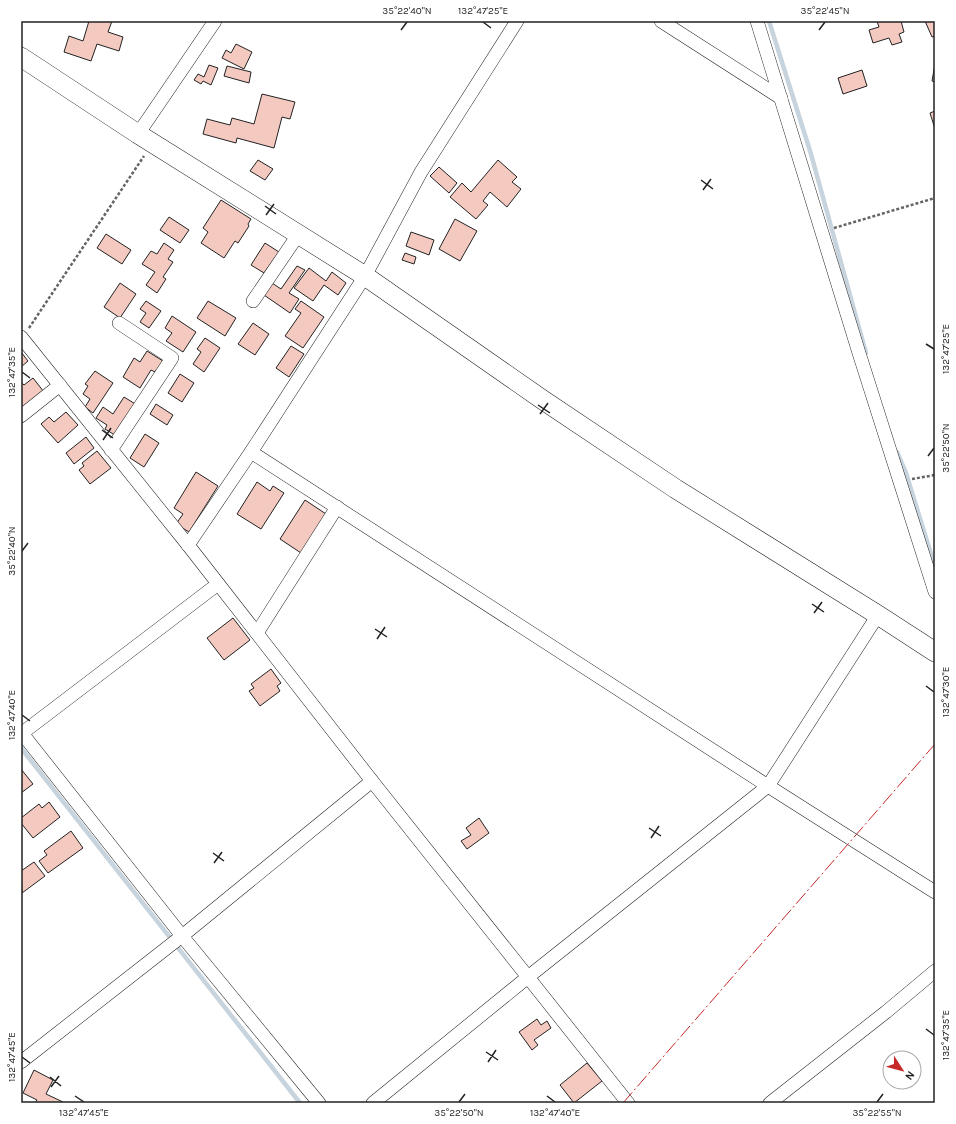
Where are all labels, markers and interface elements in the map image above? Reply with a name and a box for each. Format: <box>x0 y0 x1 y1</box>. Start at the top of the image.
text: 35°22'40"N <box>382 5 432 17</box>
text: 132°47'25"E <box>458 5 508 17</box>
text: 35°22'45"N <box>800 5 850 17</box>
text: 132°47'25"E <box>940 324 952 374</box>
text: 132°47'35"E <box>6 347 18 397</box>
text: 35°22'50"N <box>940 423 952 473</box>
text: 35°22'40"N <box>6 526 18 576</box>
text: 132°47'30"E <box>940 667 952 717</box>
text: 132°47'40"E <box>6 690 18 740</box>
text: 132°47'35"E <box>940 1010 952 1060</box>
text: 132°47'45"E <box>6 1032 18 1082</box>
north arrow <box>882 1050 922 1090</box>
text: N <box>902 1069 917 1083</box>
text: 132°47'45"E <box>59 1107 109 1119</box>
text: 35°22'50"N <box>434 1107 484 1119</box>
text: 132°47'40"E <box>530 1107 580 1119</box>
text: 35°22'55"N <box>852 1107 902 1119</box>

